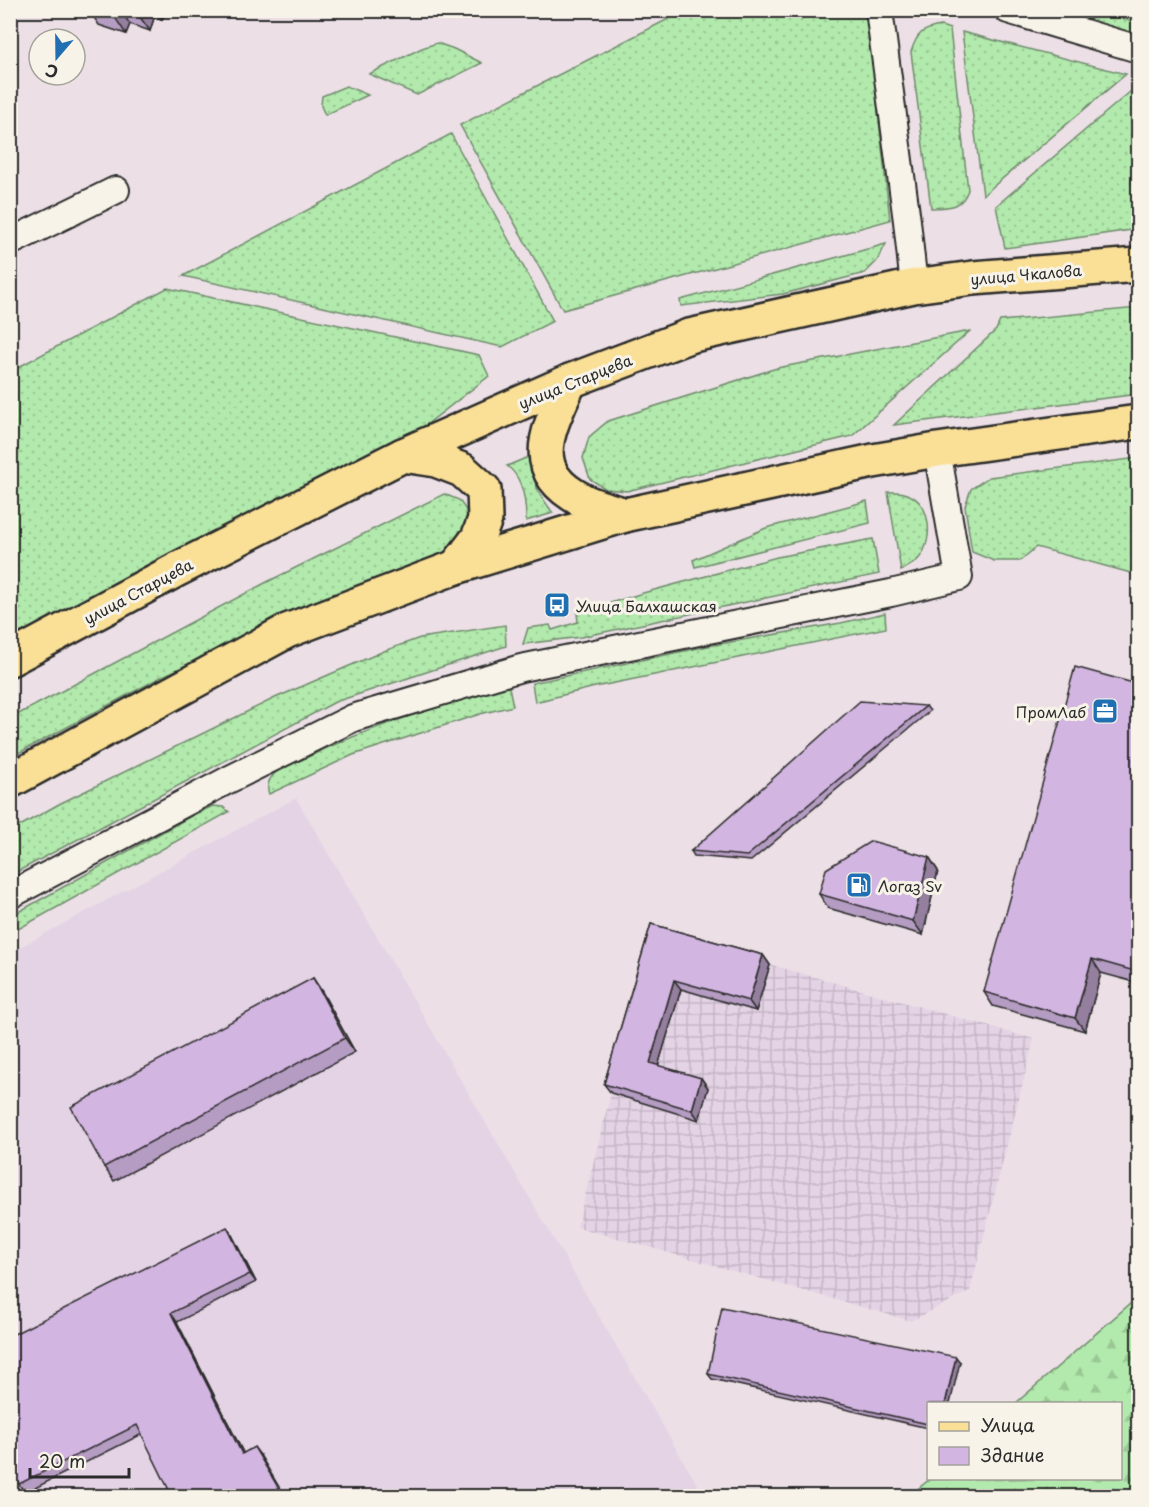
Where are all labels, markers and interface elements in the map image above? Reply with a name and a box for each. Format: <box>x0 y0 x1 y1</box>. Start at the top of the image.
north arrow <box>27 27 87 87</box>
text: С <box>42 59 61 85</box>
street label: улица Чкалова <box>970 258 1083 290</box>
street label: улица Старцева <box>515 347 636 414</box>
street label: улица Старцева <box>79 552 197 629</box>
bus stop icon: Улица Балхашская <box>542 590 572 620</box>
place label: Улица Балхашская <box>576 594 717 617</box>
office icon: ПромЛаб <box>1090 696 1120 726</box>
place label: ПромЛаб <box>1016 700 1086 723</box>
fuel station icon: Логаз Sv <box>844 870 874 900</box>
place label: Логаз Sv <box>878 874 942 897</box>
legend <box>927 1402 1122 1480</box>
text: Улица <box>981 1411 1035 1438</box>
scale bar <box>30 1441 129 1479</box>
text: Здание <box>981 1441 1044 1468</box>
text: 20 m <box>39 1447 85 1474</box>

